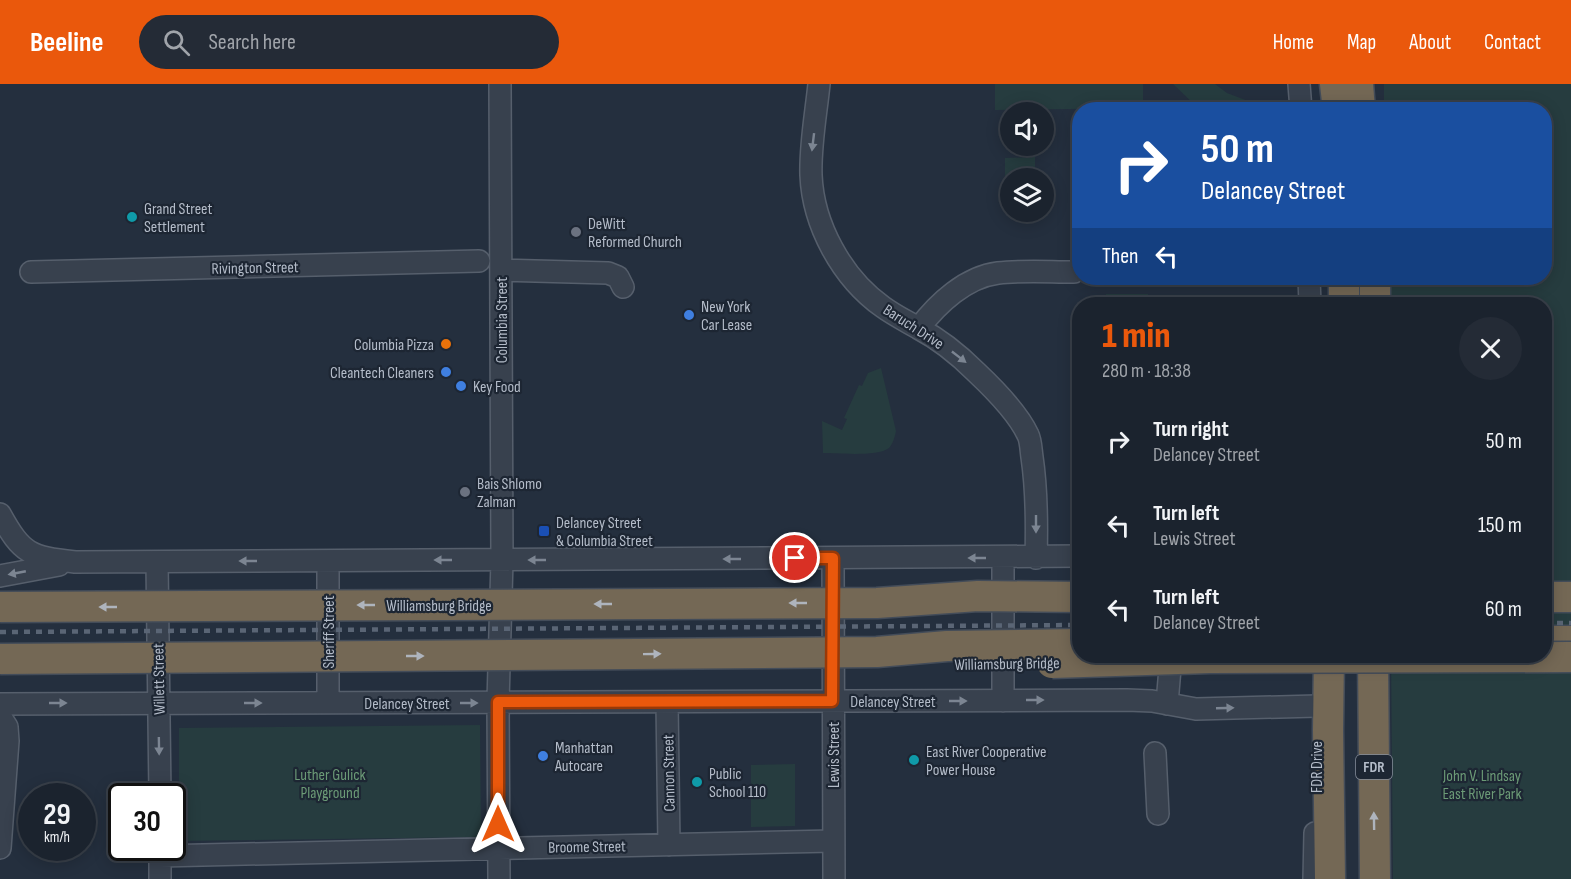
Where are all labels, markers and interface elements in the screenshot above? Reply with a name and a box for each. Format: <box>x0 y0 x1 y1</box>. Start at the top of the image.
search box <box>139 15 559 69</box>
text: Beeline <box>30 26 103 59</box>
icon: search <box>160 26 193 59</box>
text: Search here <box>208 29 296 56</box>
text: Home <box>1273 30 1314 55</box>
text: Map <box>1347 30 1376 55</box>
text: About <box>1409 30 1451 55</box>
text: Contact <box>1484 30 1541 55</box>
map controls <box>1000 102 1054 222</box>
button: sound <box>1000 102 1054 156</box>
text: 50 m <box>1201 124 1274 175</box>
icon: right <box>1102 126 1180 204</box>
one-way arrow <box>808 133 818 152</box>
button: layers <box>1000 168 1054 222</box>
text: Delancey Street <box>1201 175 1345 207</box>
place label: Grand Street Settlement <box>144 200 212 237</box>
marker: Grand Street Settlement <box>125 210 139 224</box>
place label: DeWitt Reformed Church <box>588 215 682 252</box>
marker: DeWitt Reformed Church <box>569 225 583 239</box>
icon: left <box>1150 240 1183 273</box>
text: Then <box>1102 243 1138 270</box>
street label: Rivington Street <box>211 258 299 279</box>
street label: Columbia Street <box>493 277 512 363</box>
place label: New York Car Lease <box>701 298 752 335</box>
street label: Baruch Drive <box>879 301 947 354</box>
marker: New York Car Lease <box>682 308 696 322</box>
text: 1 min <box>1102 315 1170 358</box>
button: close <box>1459 317 1522 380</box>
place label: Columbia Pizza <box>354 336 434 355</box>
marker: Columbia Pizza <box>439 337 453 351</box>
one-way arrow <box>951 350 967 363</box>
text: 280 m · 18:38 <box>1102 359 1191 383</box>
place label: Cleantech Cleaners <box>330 364 434 383</box>
marker: Cleantech Cleaners <box>439 365 453 379</box>
place label: Key Food <box>473 378 521 397</box>
marker: Key Food <box>454 379 468 393</box>
text: Turn right <box>1153 416 1229 443</box>
icon: right <box>1102 425 1135 458</box>
text: 50 m <box>1486 428 1522 455</box>
text: Delancey Street <box>1153 443 1260 467</box>
place label: Bais Shlomo Zalman <box>477 475 542 512</box>
marker: Bais Shlomo Zalman <box>458 485 472 499</box>
text: Turn left <box>1153 500 1219 527</box>
icon: left <box>1102 509 1135 542</box>
text: 150 m <box>1478 512 1522 539</box>
place label: Delancey Street & Columbia Street <box>556 514 653 551</box>
one-way arrow <box>1031 515 1041 534</box>
marker: Delancey Street & Columbia Street <box>537 524 551 538</box>
text: Lewis Street <box>1153 527 1236 551</box>
pin <box>769 532 820 583</box>
icon: arrive <box>778 541 811 574</box>
one-way arrow <box>968 553 987 563</box>
one-way arrow <box>723 554 742 564</box>
one-way arrow <box>434 555 453 565</box>
one-way arrow <box>528 555 547 565</box>
one-way arrow <box>239 556 258 566</box>
one-way arrow <box>7 569 26 578</box>
text: Turn left <box>1153 584 1219 611</box>
icon: left <box>1102 593 1135 626</box>
street label: Sheriff Street <box>320 595 339 669</box>
text: 60 m <box>1485 596 1522 623</box>
street label: Williamsburg Bridge <box>386 597 492 616</box>
one-way arrow <box>788 598 807 608</box>
one-way arrow <box>593 599 612 609</box>
one-way arrow <box>356 600 375 610</box>
one-way arrow <box>98 602 117 611</box>
text: Delancey Street <box>1153 611 1260 635</box>
street label: Willett Street <box>149 643 170 715</box>
one-way arrow <box>643 649 662 659</box>
one-way arrow <box>406 651 425 661</box>
street label: Williamsburg Bridge <box>954 654 1060 675</box>
street label: Delancey Street <box>850 693 936 712</box>
street label: Delancey Street <box>364 695 450 714</box>
one-way arrow <box>949 696 968 706</box>
one-way arrow <box>1026 696 1045 705</box>
one-way arrow <box>244 698 263 708</box>
one-way arrow <box>460 698 479 707</box>
one-way arrow <box>49 699 68 708</box>
one-way arrow <box>1216 704 1235 713</box>
street label: Lewis Street <box>825 722 844 788</box>
street label: Cannon Street <box>659 734 680 812</box>
one-way arrow <box>154 737 164 756</box>
place label: Manhattan Autocare <box>554 739 613 776</box>
street label: FDR Drive <box>1308 741 1327 793</box>
place label: East River Cooperative Power House <box>926 743 1046 780</box>
marker: Manhattan Autocare <box>536 749 550 763</box>
marker: East River Cooperative Power House <box>907 753 921 767</box>
road number: FDR <box>1356 755 1392 779</box>
place label: Public School 110 <box>709 765 766 802</box>
park label: Luther Gulick Playground <box>294 766 366 803</box>
park label: John V. Lindsay East River Park <box>1442 767 1522 804</box>
marker: Public School 110 <box>690 775 704 789</box>
speed limit sign: 30 <box>108 783 186 861</box>
position arrow <box>466 792 530 856</box>
text: 29 <box>43 797 71 833</box>
one-way arrow <box>1370 811 1379 830</box>
text: km/h <box>44 828 70 847</box>
street label: Broome Street <box>548 837 626 858</box>

